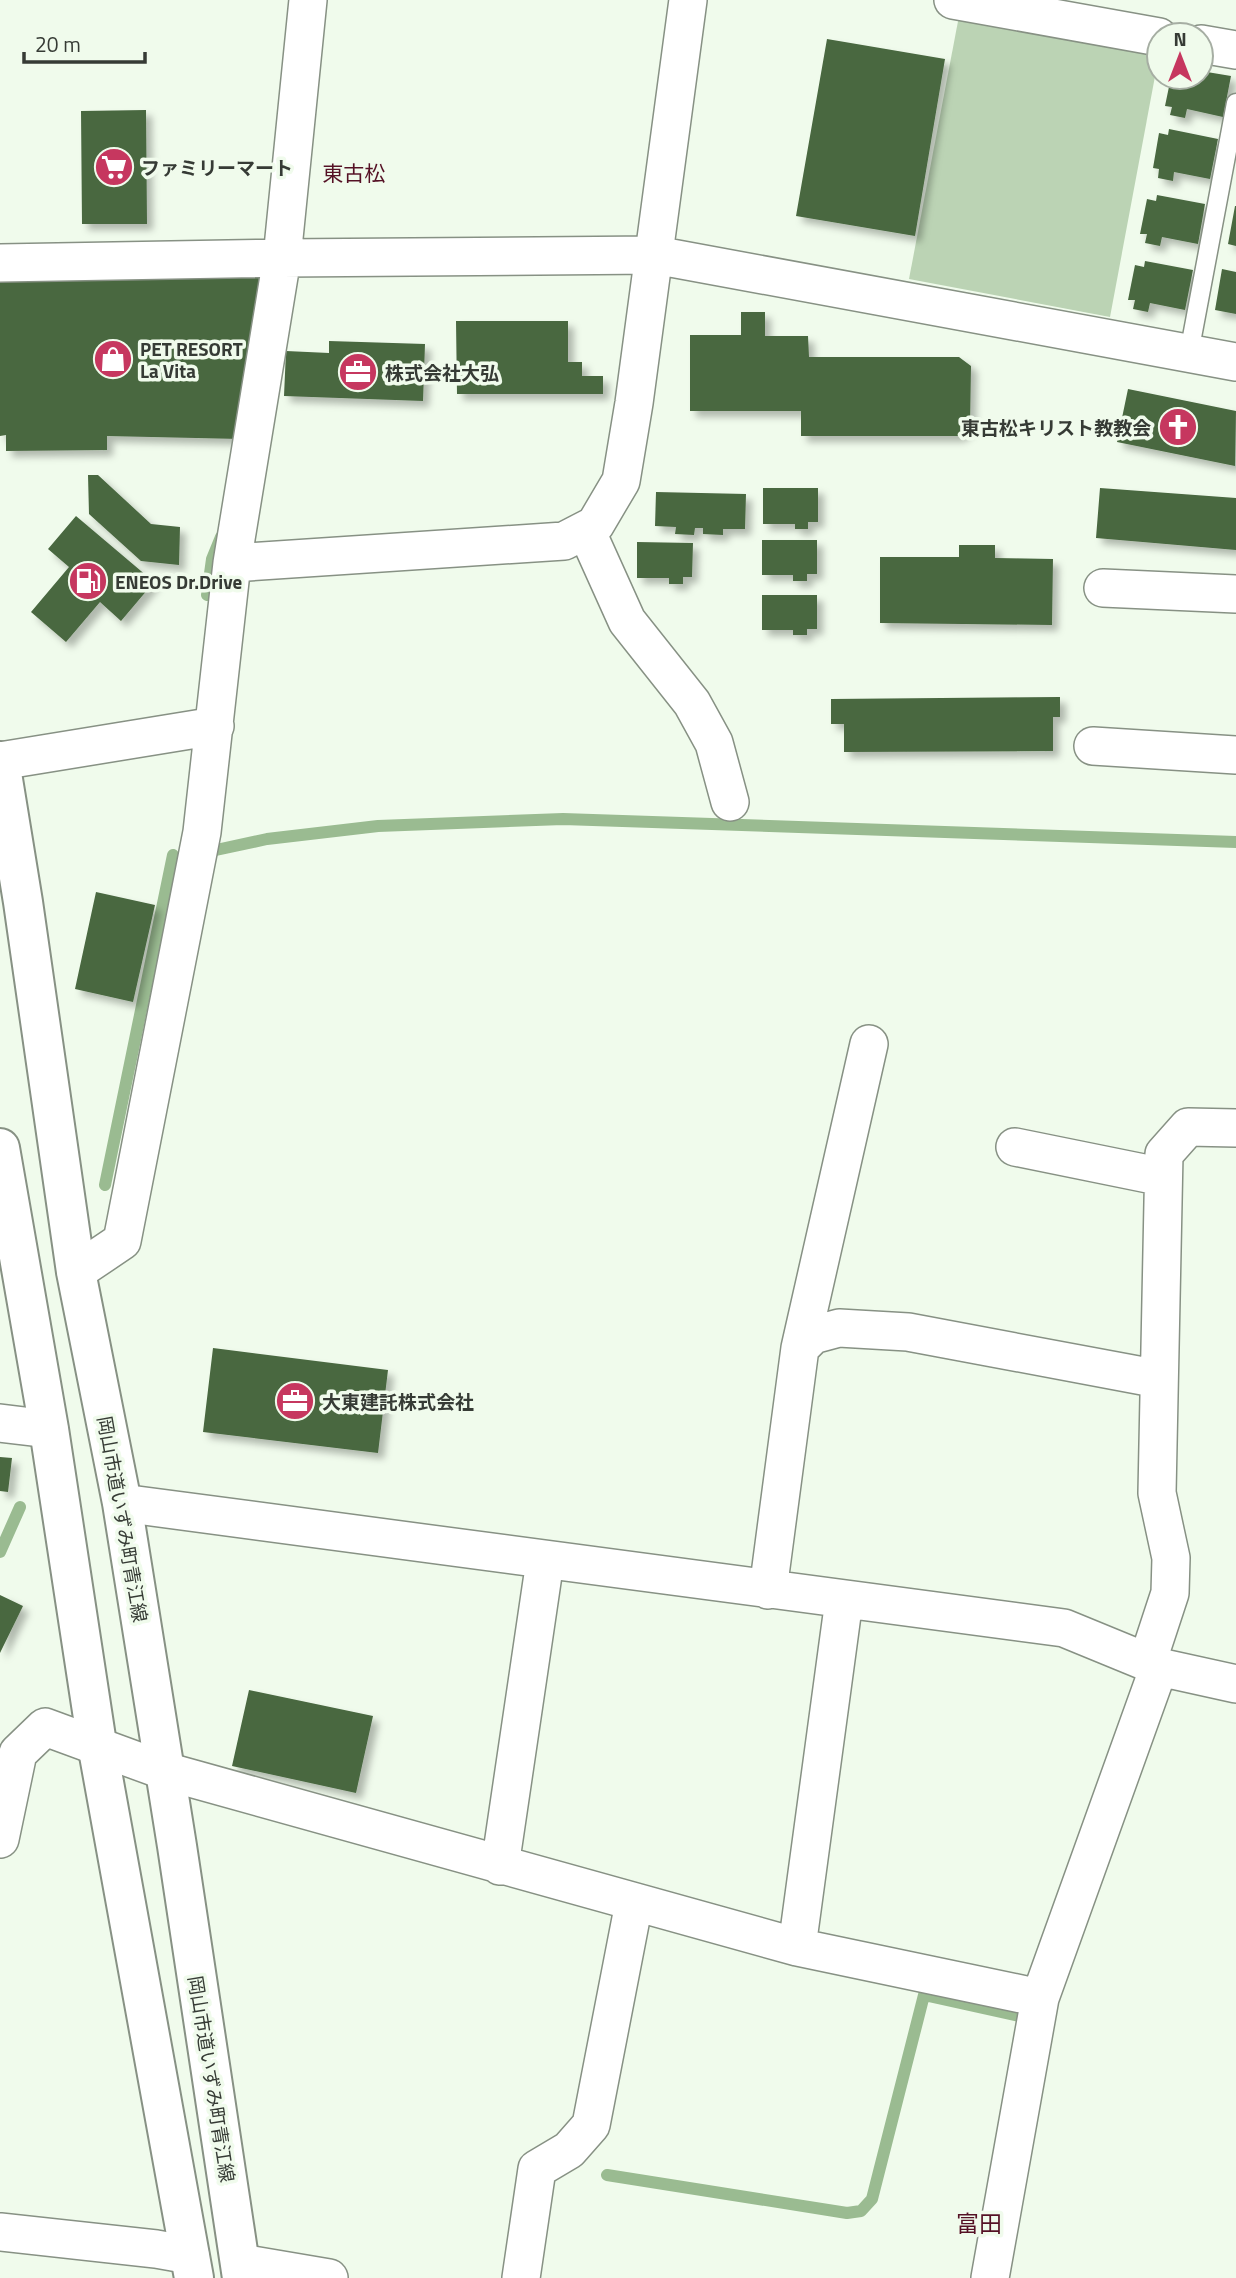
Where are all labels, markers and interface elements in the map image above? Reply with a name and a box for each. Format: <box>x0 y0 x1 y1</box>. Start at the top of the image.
scale bar <box>24 21 145 65</box>
north arrow <box>1145 21 1215 91</box>
text: N <box>1173 24 1187 53</box>
text: 20 m <box>35 28 81 60</box>
supermarket icon: ファミリーマート <box>93 146 135 188</box>
place label: ファミリーマート <box>141 153 293 182</box>
district label: 東古松 <box>323 157 386 189</box>
place label: PET RESORT La Vita <box>140 334 243 385</box>
shop icon: PET RESORT La Vita <box>92 338 134 380</box>
office icon: 株式会社大弘 <box>337 351 379 393</box>
place label: 株式会社大弘 <box>385 358 499 387</box>
church icon: 東古松キリスト教教会 <box>1157 406 1199 448</box>
place label: 東古松キリスト教教会 <box>961 413 1151 442</box>
fuel station icon: ENEOS Dr.Drive <box>67 560 109 602</box>
place label: ENEOS Dr.Drive <box>115 567 243 596</box>
office icon: 大東建託株式会社 <box>274 1380 316 1422</box>
place label: 大東建託株式会社 <box>322 1387 474 1416</box>
street label: 岡山市道いずみ町青江線 <box>91 1414 155 1624</box>
street label: 岡山市道いずみ町青江線 <box>181 1974 243 2184</box>
district label: 富田 <box>956 2206 1002 2241</box>

